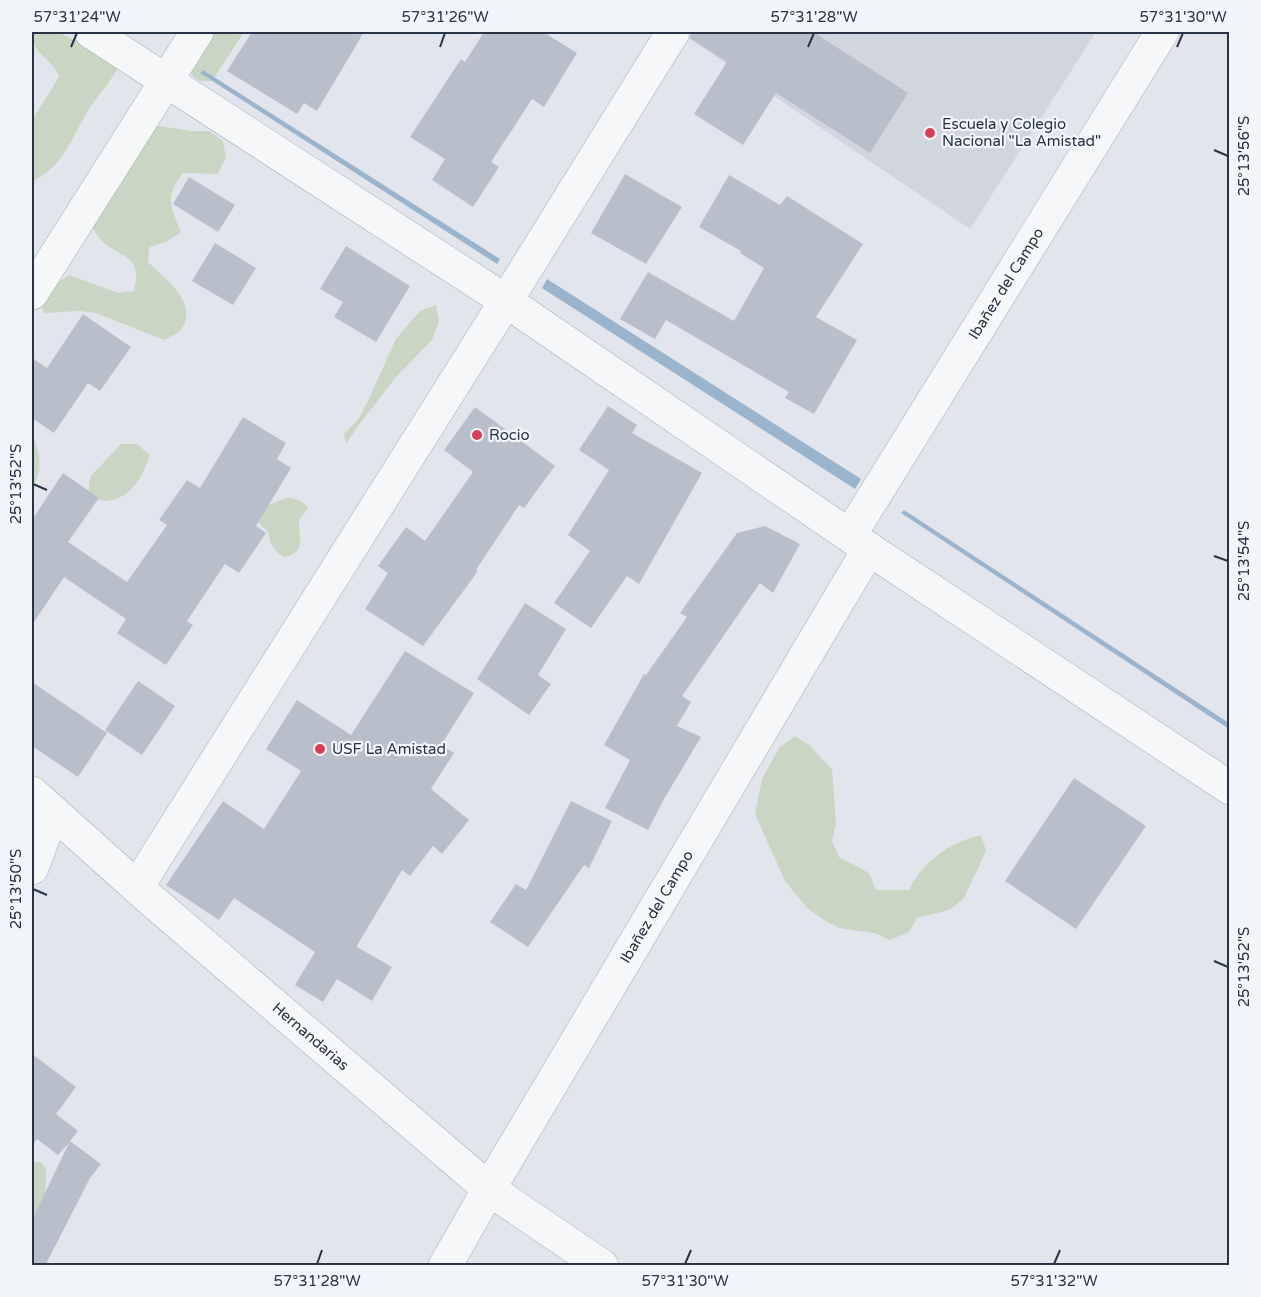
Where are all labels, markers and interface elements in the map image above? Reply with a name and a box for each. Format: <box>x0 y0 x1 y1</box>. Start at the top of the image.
text: 57°31'24"W <box>33 8 121 26</box>
text: 57°31'26"W <box>401 8 489 26</box>
text: 57°31'28"W <box>770 8 858 26</box>
text: 57°31'30"W <box>1139 8 1227 26</box>
place label: Escuela y Colegio Nacional "La Amistad" <box>942 115 1101 150</box>
text: 25°13'56"S <box>1235 116 1253 196</box>
marker: Escuela y Colegio Nacional "La Amistad" <box>923 126 937 140</box>
street label: Ibañez del Campo <box>965 224 1047 343</box>
place label: Rocio <box>489 426 530 444</box>
marker: Rocio <box>470 428 484 442</box>
text: 25°13'52"S <box>7 444 25 524</box>
text: 25°13'54"S <box>1235 521 1253 601</box>
place label: USF La Amistad <box>332 740 446 758</box>
marker: USF La Amistad <box>313 742 327 756</box>
street label: Ibañez del Campo <box>616 847 697 966</box>
text: 25°13'50"S <box>7 849 25 929</box>
text: 25°13'52"S <box>1235 927 1253 1007</box>
street label: Hernandarias <box>269 999 353 1074</box>
text: 57°31'28"W <box>273 1272 361 1290</box>
text: 57°31'30"W <box>641 1272 729 1290</box>
text: 57°31'32"W <box>1010 1272 1098 1290</box>

